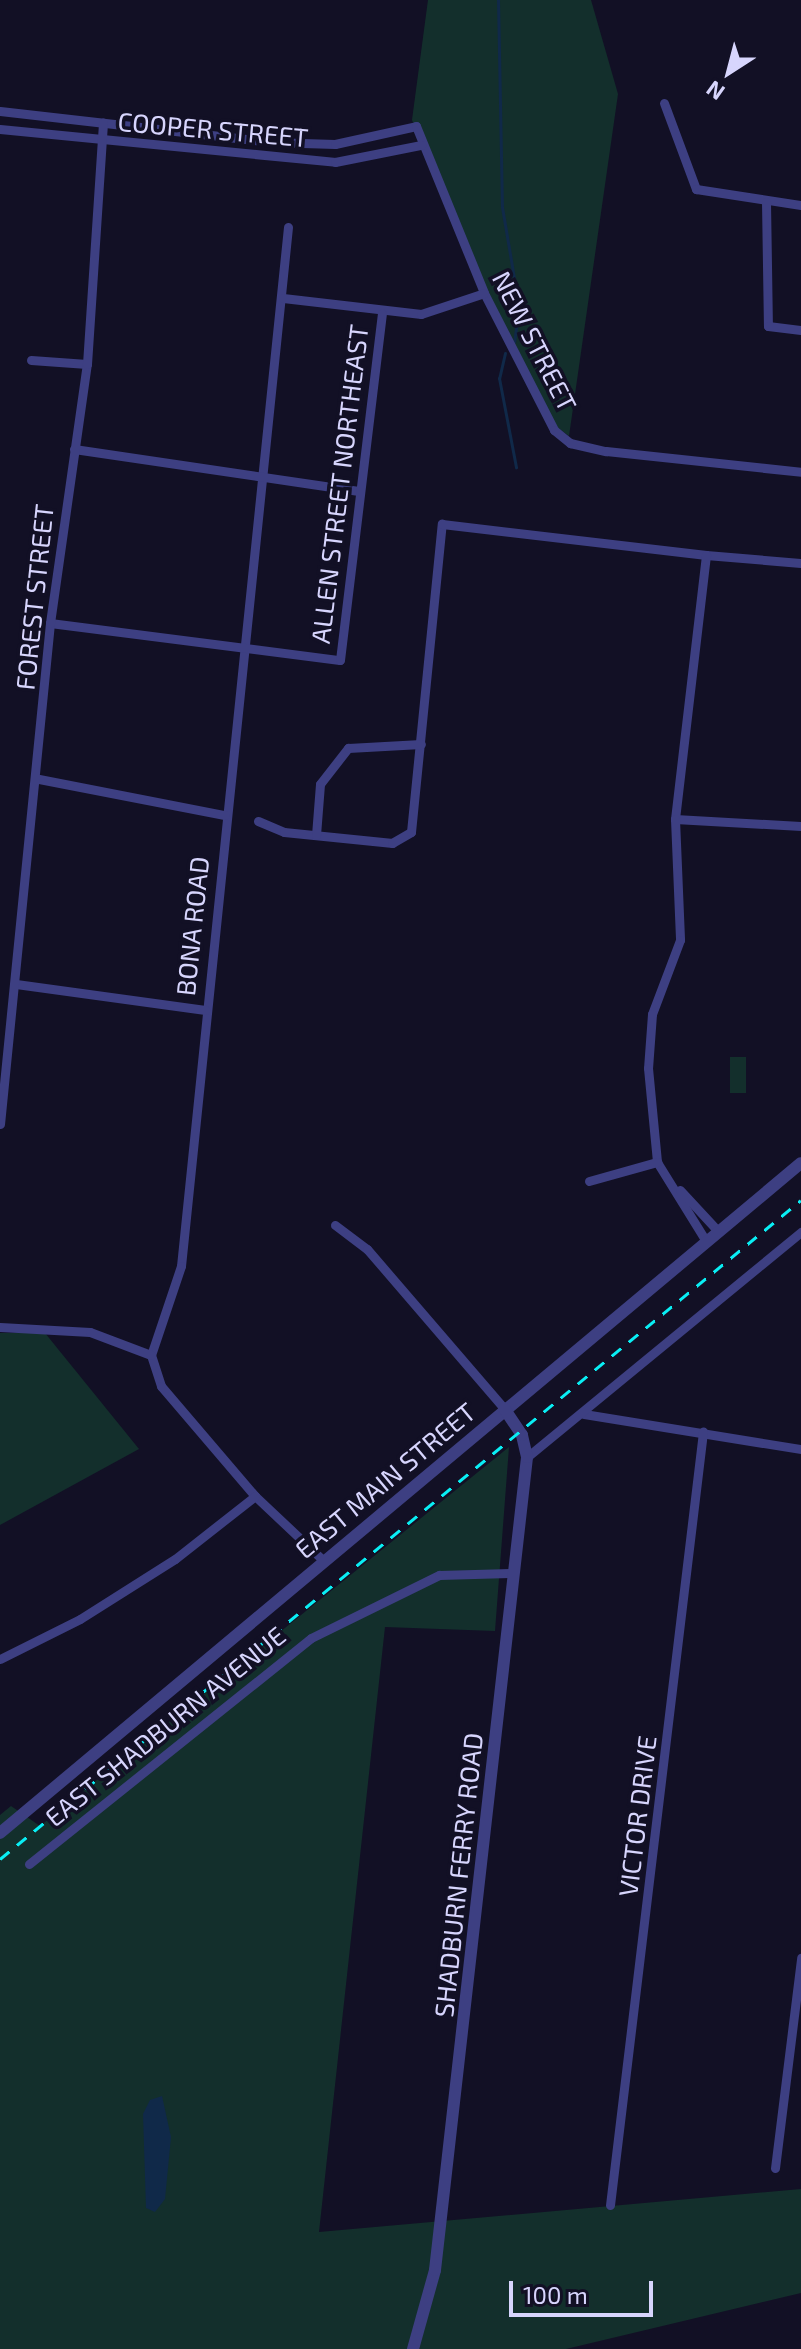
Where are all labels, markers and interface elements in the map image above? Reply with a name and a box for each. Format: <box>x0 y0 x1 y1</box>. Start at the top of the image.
north arrow <box>689 32 769 112</box>
text: N <box>701 76 729 107</box>
street label: COOPER STREET <box>116 105 310 153</box>
street label: NEW STREET <box>486 266 584 416</box>
street label: ALLEN STREET NORTHEAST <box>304 322 374 646</box>
street label: FOREST STREET <box>9 502 59 692</box>
street label: BONA ROAD <box>169 854 215 998</box>
street label: EAST MAIN STREET <box>288 1395 482 1565</box>
street label: EAST SHADBURN AVENUE <box>38 1619 292 1833</box>
street label: SHADBURN FERRY ROAD <box>427 1731 489 2019</box>
street label: VICTOR DRIVE <box>612 1734 662 1898</box>
scale bar <box>513 2265 657 2315</box>
text: 100 m <box>523 2280 588 2309</box>

